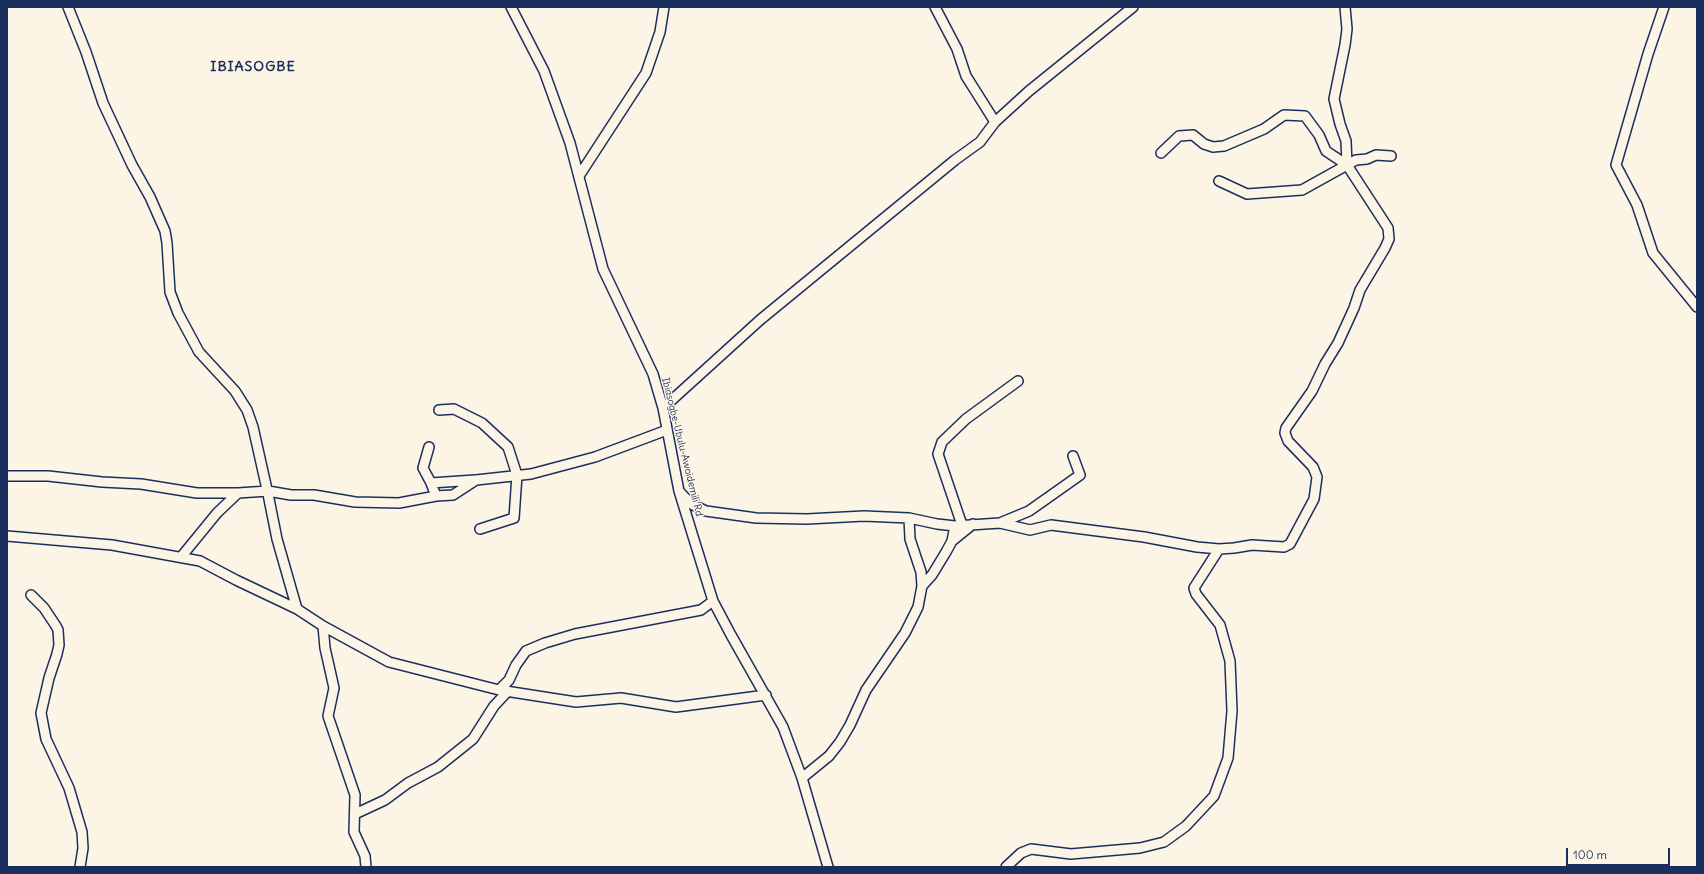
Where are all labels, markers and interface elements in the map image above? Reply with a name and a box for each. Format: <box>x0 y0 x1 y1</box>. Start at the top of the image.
district label: IBIASOGBE <box>210 59 296 75</box>
street label: Ibiasogbe-Ubulu-Awoidemili Rd <box>659 376 705 518</box>
scale bar <box>1568 840 1672 866</box>
text: 100 m <box>1573 847 1607 862</box>

